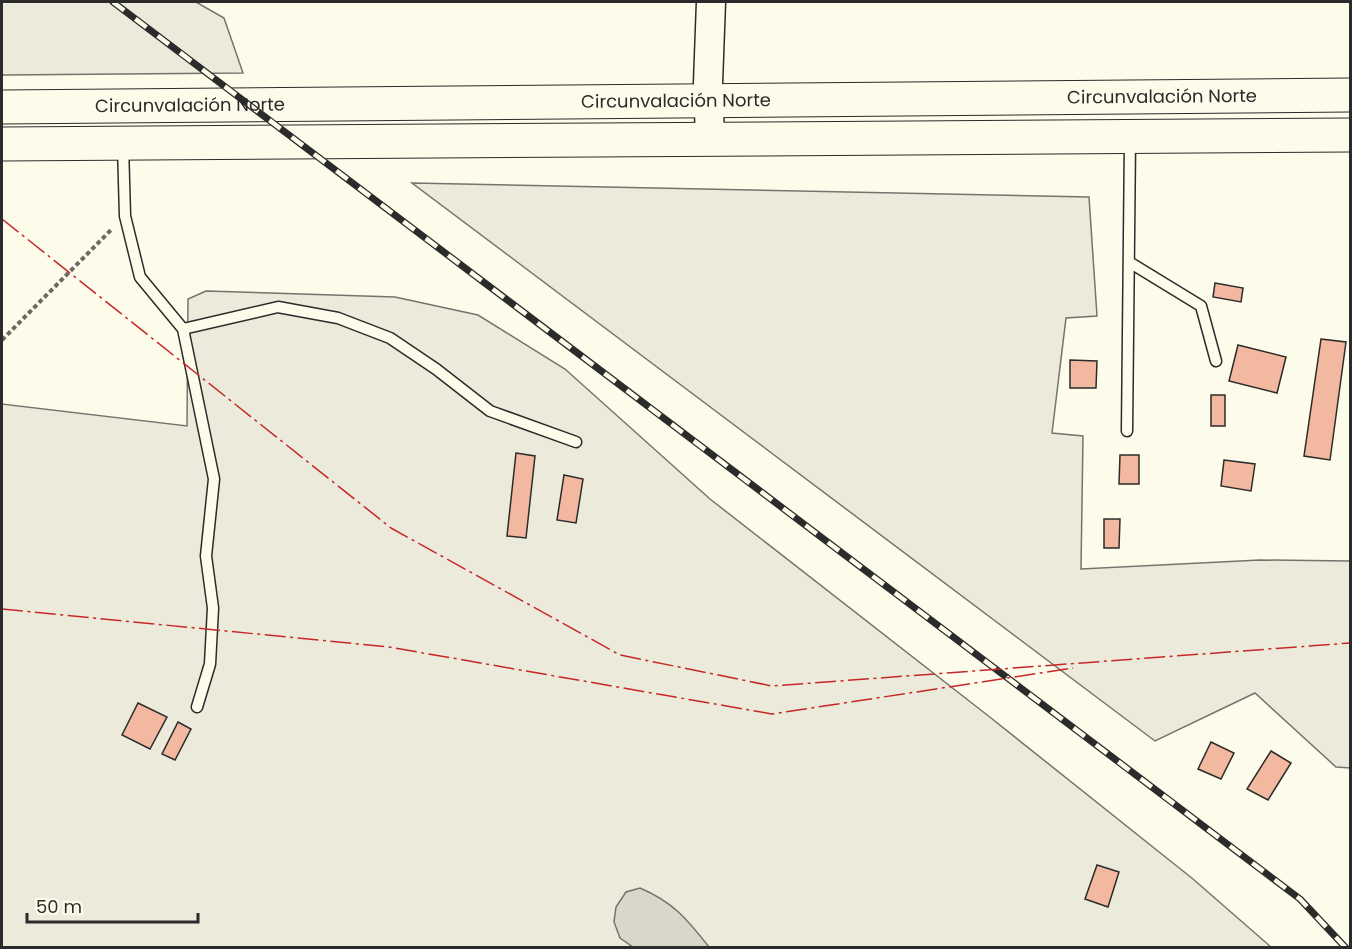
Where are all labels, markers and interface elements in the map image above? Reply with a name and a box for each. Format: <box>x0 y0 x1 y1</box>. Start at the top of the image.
street label: Circunvalación Norte <box>1067 83 1257 110</box>
street label: Circunvalación Norte <box>581 87 771 114</box>
street label: Circunvalación Norte <box>95 91 285 118</box>
scale bar <box>27 886 198 924</box>
text: 50 m <box>36 894 82 919</box>

